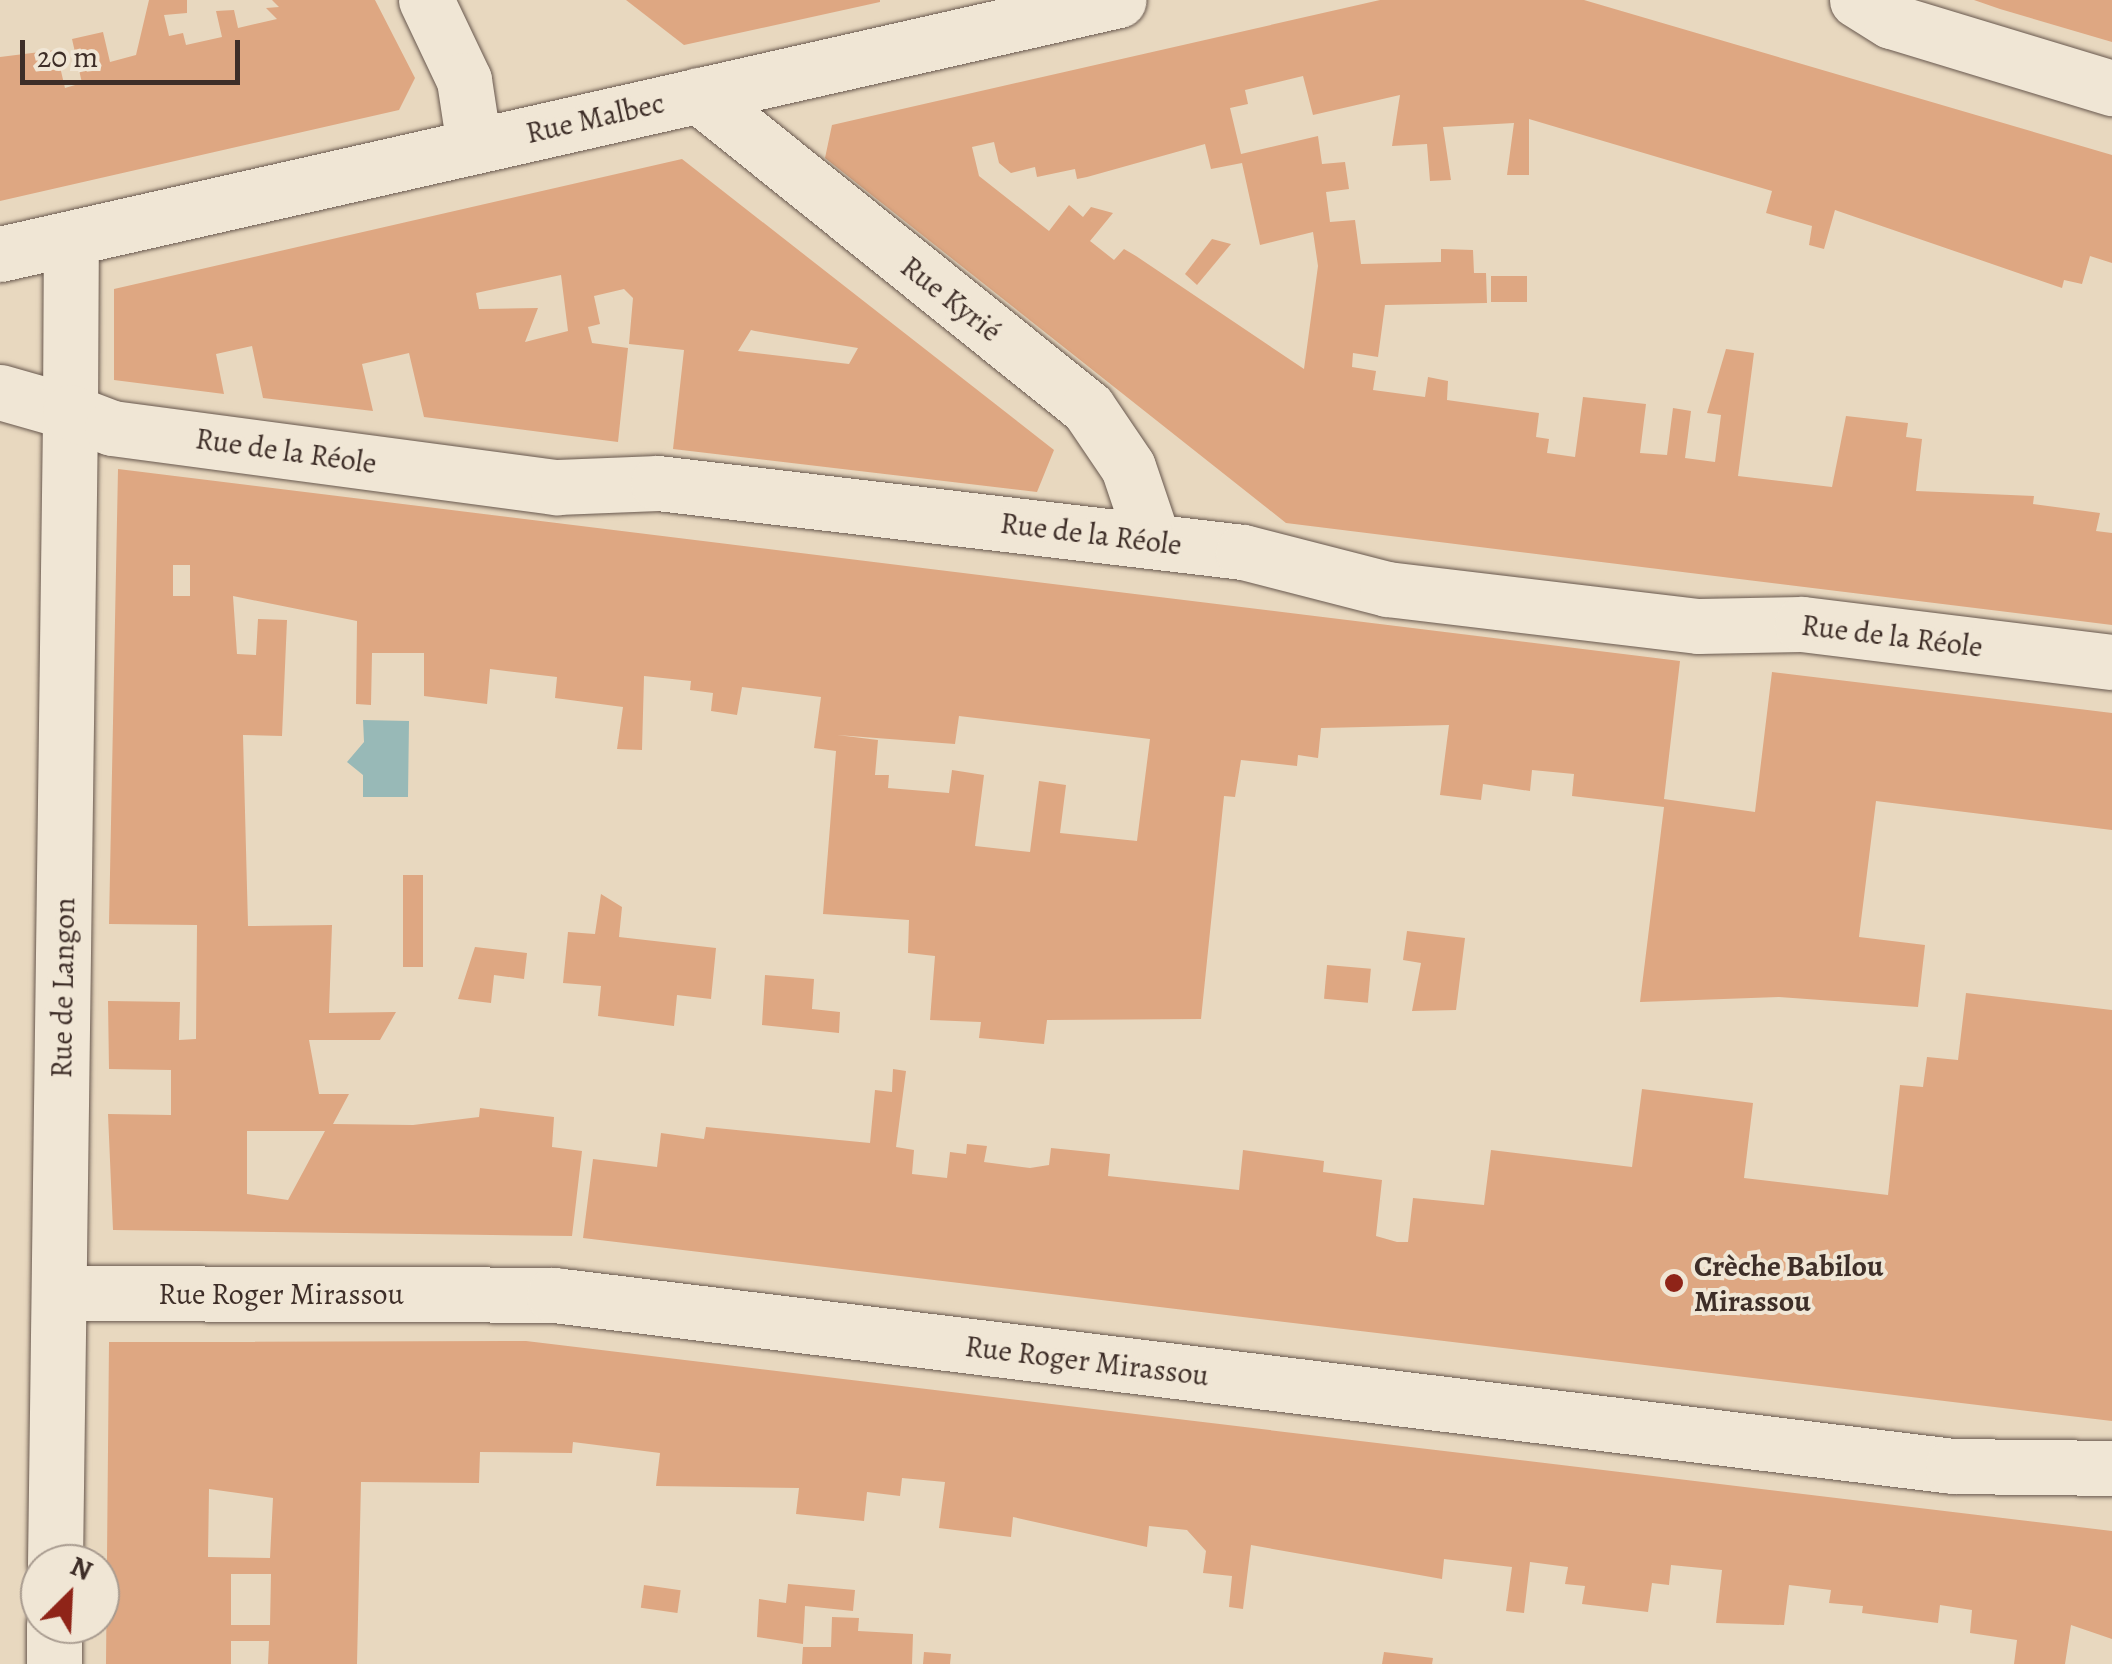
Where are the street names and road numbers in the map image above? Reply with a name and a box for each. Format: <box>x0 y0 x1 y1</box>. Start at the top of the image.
street label: Rue Malbec <box>522 85 668 151</box>
street label: Rue Kyrié <box>894 249 1008 349</box>
street label: Rue de la Réole <box>193 420 379 482</box>
street label: Rue de la Réole <box>998 505 1184 563</box>
street label: Rue de la Réole <box>1799 607 1985 665</box>
street label: Rue de Langon <box>43 897 83 1079</box>
street label: Rue Roger Mirassou <box>158 1276 404 1312</box>
street label: Rue Roger Mirassou <box>963 1328 1211 1394</box>

